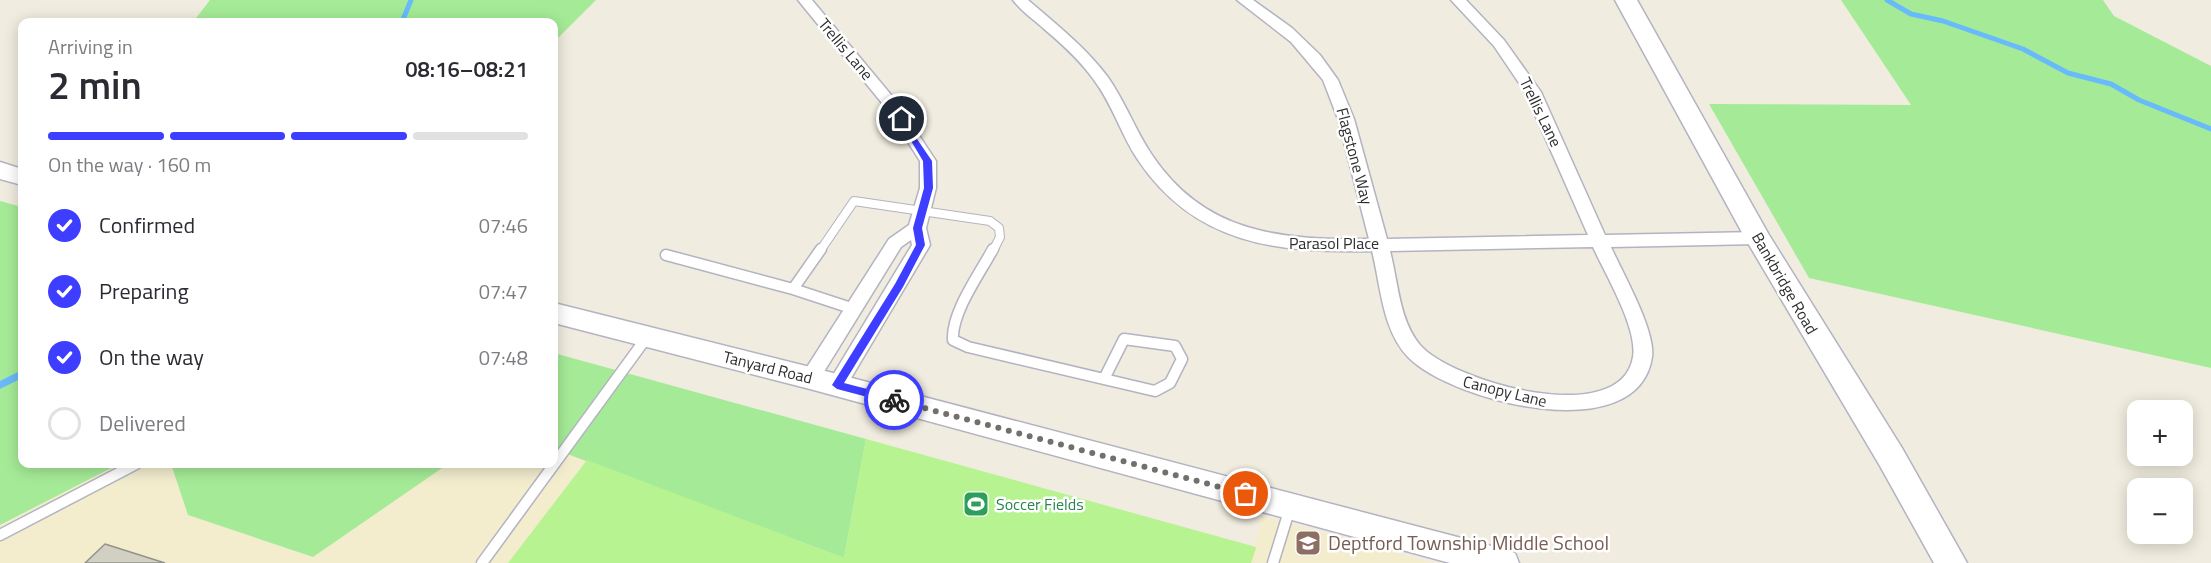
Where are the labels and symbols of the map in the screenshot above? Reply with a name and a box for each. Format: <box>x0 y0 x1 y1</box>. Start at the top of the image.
street label: Trellis Lane <box>813 13 879 85</box>
street label: Trellis Lane <box>1514 73 1568 151</box>
pin <box>876 93 927 144</box>
street label: Flagstone Way <box>1331 105 1380 207</box>
street label: Bankbridge Road <box>1746 227 1824 339</box>
street label: Parasol Place <box>1289 231 1379 255</box>
street label: Tanyard Road <box>721 344 815 390</box>
street label: Canopy Lane <box>1461 369 1549 413</box>
courier <box>864 370 924 430</box>
pin <box>1220 468 1271 519</box>
sports icon: Soccer Fields <box>961 489 991 519</box>
place label: Soccer Fields <box>996 492 1084 516</box>
place label: Deptford Township Middle School <box>1328 527 1609 558</box>
school or university icon: Deptford Township Middle School <box>1293 528 1323 558</box>

